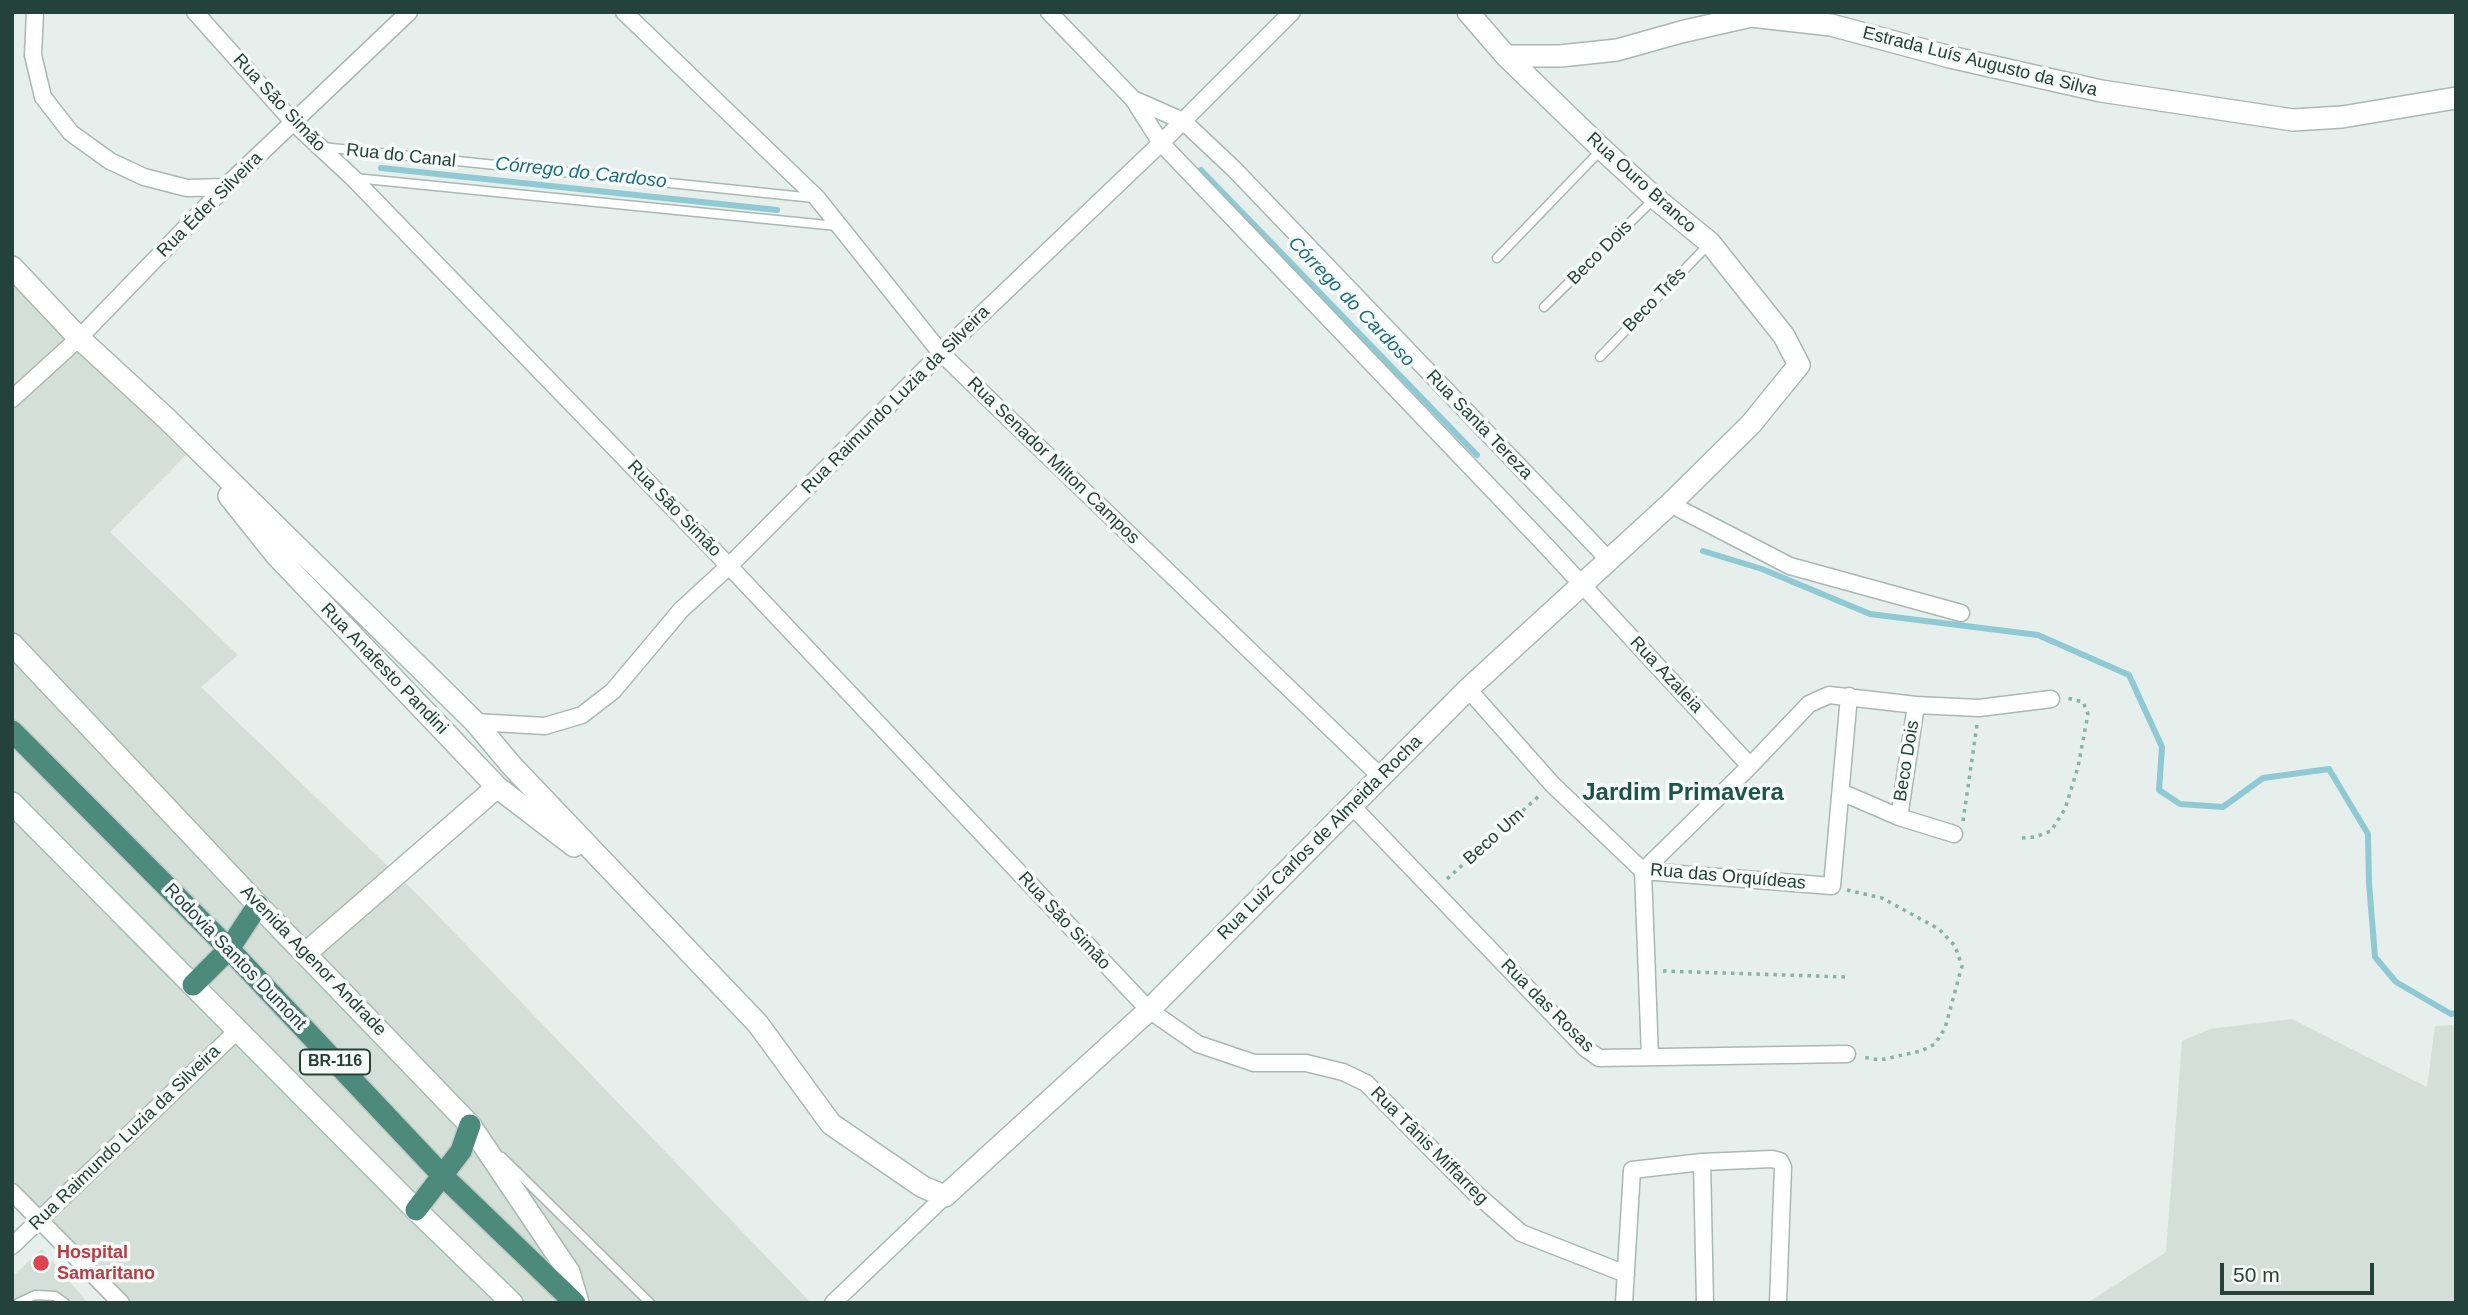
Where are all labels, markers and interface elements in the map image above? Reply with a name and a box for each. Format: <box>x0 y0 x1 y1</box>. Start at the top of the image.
street label: Estrada Luís Augusto da Silva <box>1860 22 2100 102</box>
street label: Rua São Simão <box>228 50 330 156</box>
street label: Rua Ouro Branco <box>1582 128 1700 238</box>
street label: Rua do Canal <box>345 140 457 172</box>
street label: Rua Éder Silveira <box>153 148 267 262</box>
water label: Córrego do Cardoso <box>494 153 668 193</box>
street label: Beco Dois <box>1563 216 1637 290</box>
water label: Córrego do Cardoso <box>1283 232 1419 372</box>
street label: Beco Três <box>1619 263 1691 337</box>
street label: Rua Raimundo Luzia da Silveira <box>797 301 995 499</box>
street label: Rua Santa Tereza <box>1421 366 1537 484</box>
street label: Rua Senador Milton Campos <box>962 373 1144 549</box>
street label: Rua São Simão <box>622 456 726 562</box>
street label: Rua Anafesto Pandini <box>316 599 452 739</box>
street label: Rua Azaleia <box>1625 632 1707 718</box>
street label: Beco Dois <box>1890 719 1924 803</box>
street label: Rua Luiz Carlos de Almeida Rocha <box>1213 731 1427 945</box>
district label: Jardim Primavera <box>1582 779 1784 807</box>
street label: Beco Um <box>1459 804 1529 870</box>
street label: Rua das Orquídeas <box>1649 859 1807 895</box>
street label: Rua São Simão <box>1013 868 1115 974</box>
street label: Rodovia Santos Dumont <box>159 879 311 1035</box>
street label: Avenida Agenor Andrade <box>235 881 391 1041</box>
street label: Rua das Rosas <box>1496 955 1598 1057</box>
street label: Rua Raimundo Luzia da Silveira <box>25 1041 225 1235</box>
road number: BR-116 <box>300 1050 370 1074</box>
street label: Rua Tânis Miffarreg <box>1366 1083 1492 1209</box>
place label: Hospital Samaritano <box>57 1242 155 1284</box>
scale bar <box>2223 1248 2377 1292</box>
marker: Hospital Samaritano <box>31 1253 51 1273</box>
text: 50 m <box>2233 1263 2280 1286</box>

